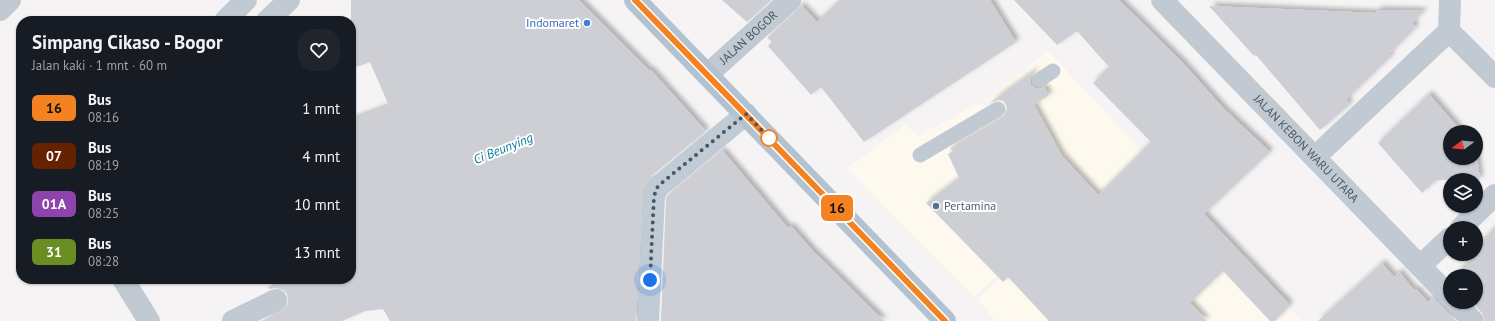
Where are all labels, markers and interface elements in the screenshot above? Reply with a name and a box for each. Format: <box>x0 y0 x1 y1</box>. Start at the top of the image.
street label: JALAN BOGOR <box>715 7 780 68</box>
place label: Indomaret <box>526 15 579 30</box>
marker: Indomaret <box>582 18 592 28</box>
button: heart <box>298 29 340 71</box>
text: Simpang Cikaso - Bogor <box>32 30 223 54</box>
text: Jalan kaki · 1 mnt · 60 m <box>32 57 167 74</box>
text: Bus <box>88 90 111 109</box>
street label: JALAN KEBON WARU UTARA <box>1250 90 1362 205</box>
text: 16 <box>46 99 62 117</box>
text: 1 mnt <box>302 99 340 118</box>
text: 08:16 <box>88 109 119 126</box>
north arrow <box>1443 125 1483 165</box>
map controls <box>1443 125 1483 309</box>
water label: Ci Beunying <box>471 129 536 168</box>
unlabelled marker <box>760 129 778 147</box>
text: Bus <box>88 138 111 157</box>
text: 07 <box>46 147 62 165</box>
text: 4 mnt <box>302 147 340 166</box>
text: 08:19 <box>88 157 119 174</box>
button: layers <box>1443 173 1483 213</box>
text: Bus <box>88 186 111 205</box>
text: 01A <box>42 195 66 213</box>
text: 10 mnt <box>294 195 340 214</box>
line badge: 16 <box>819 195 855 221</box>
place label: Pertamina <box>944 198 996 213</box>
text: 16 <box>829 199 845 217</box>
marker: Pertamina <box>931 201 941 211</box>
text: 08:25 <box>88 205 119 222</box>
button: + <box>1443 221 1483 261</box>
text: Bus <box>88 234 111 253</box>
text: 31 <box>46 243 62 261</box>
text: 13 mnt <box>294 243 340 262</box>
text: 08:28 <box>88 253 119 270</box>
button: − <box>1443 269 1483 309</box>
your location <box>640 270 660 290</box>

